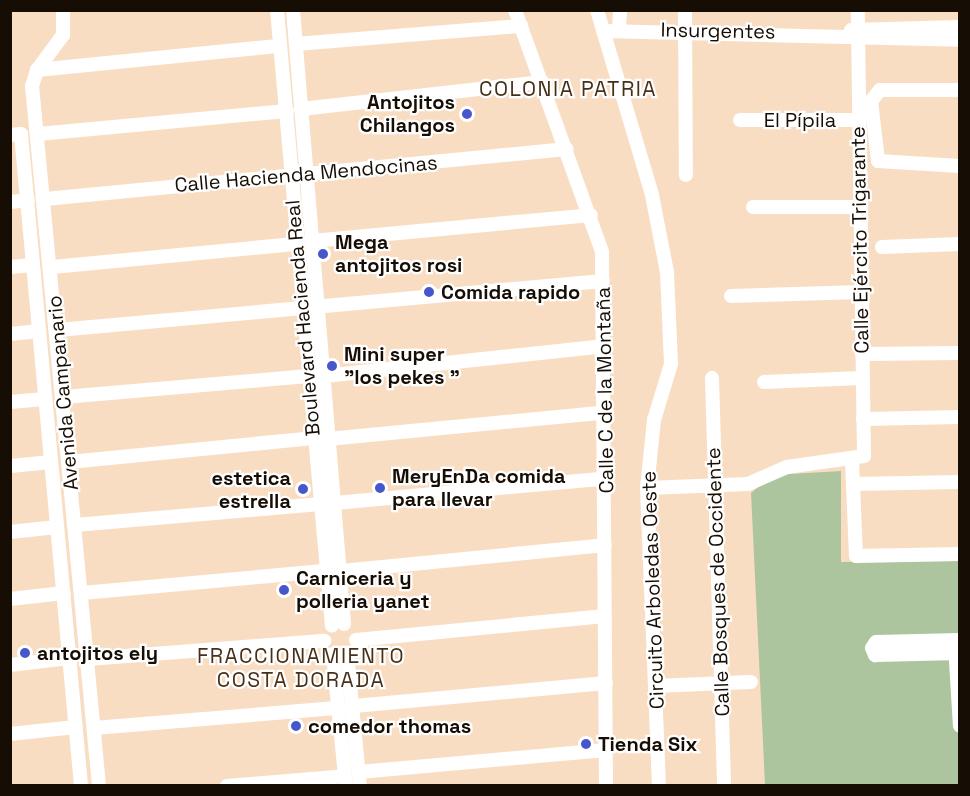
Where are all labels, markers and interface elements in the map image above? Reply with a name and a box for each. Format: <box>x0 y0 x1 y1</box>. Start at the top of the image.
street label: Insurgentes <box>660 18 776 44</box>
district label: COLONIA PATRIA <box>479 76 657 102</box>
place label: Antojitos Chilangos <box>360 90 455 137</box>
marker: Antojitos Chilangos <box>460 107 474 121</box>
street label: El Pípila <box>764 108 836 132</box>
street label: Calle Ejército Trigarante <box>846 126 874 354</box>
street label: Calle Hacienda Mendocinas <box>174 151 438 197</box>
street label: Boulevard Hacienda Real <box>281 199 325 437</box>
place label: Mega antojitos rosi <box>335 231 462 278</box>
marker: Mega antojitos rosi <box>316 247 330 261</box>
place label: Comida rapido <box>441 280 580 304</box>
marker: Comida rapido <box>422 285 436 299</box>
street label: Calle C de la Montaña <box>591 287 619 493</box>
street label: Avenida Campanario <box>43 295 83 491</box>
place label: Mini super "los pekes " <box>344 342 460 389</box>
marker: Mini super "los pekes " <box>325 359 339 373</box>
street label: Calle Bosques de Occidente <box>701 447 735 717</box>
place label: MeryEnDa comida para llevar <box>392 464 565 511</box>
place label: estetica estrella <box>211 466 291 513</box>
street label: Circuito Arboledas Oeste <box>637 470 669 710</box>
marker: MeryEnDa comida para llevar <box>373 481 387 495</box>
marker: estetica estrella <box>296 482 310 496</box>
place label: Carniceria y polleria yanet <box>296 566 430 613</box>
marker: Carniceria y polleria yanet <box>277 583 291 597</box>
place label: antojitos ely <box>37 641 158 665</box>
district label: FRACCIONAMIENTO COSTA DORADA <box>197 643 405 693</box>
marker: antojitos ely <box>18 646 32 660</box>
place label: comedor thomas <box>308 714 471 738</box>
marker: comedor thomas <box>289 719 303 733</box>
place label: Tienda Six <box>598 732 697 756</box>
marker: Tienda Six <box>579 737 593 751</box>

